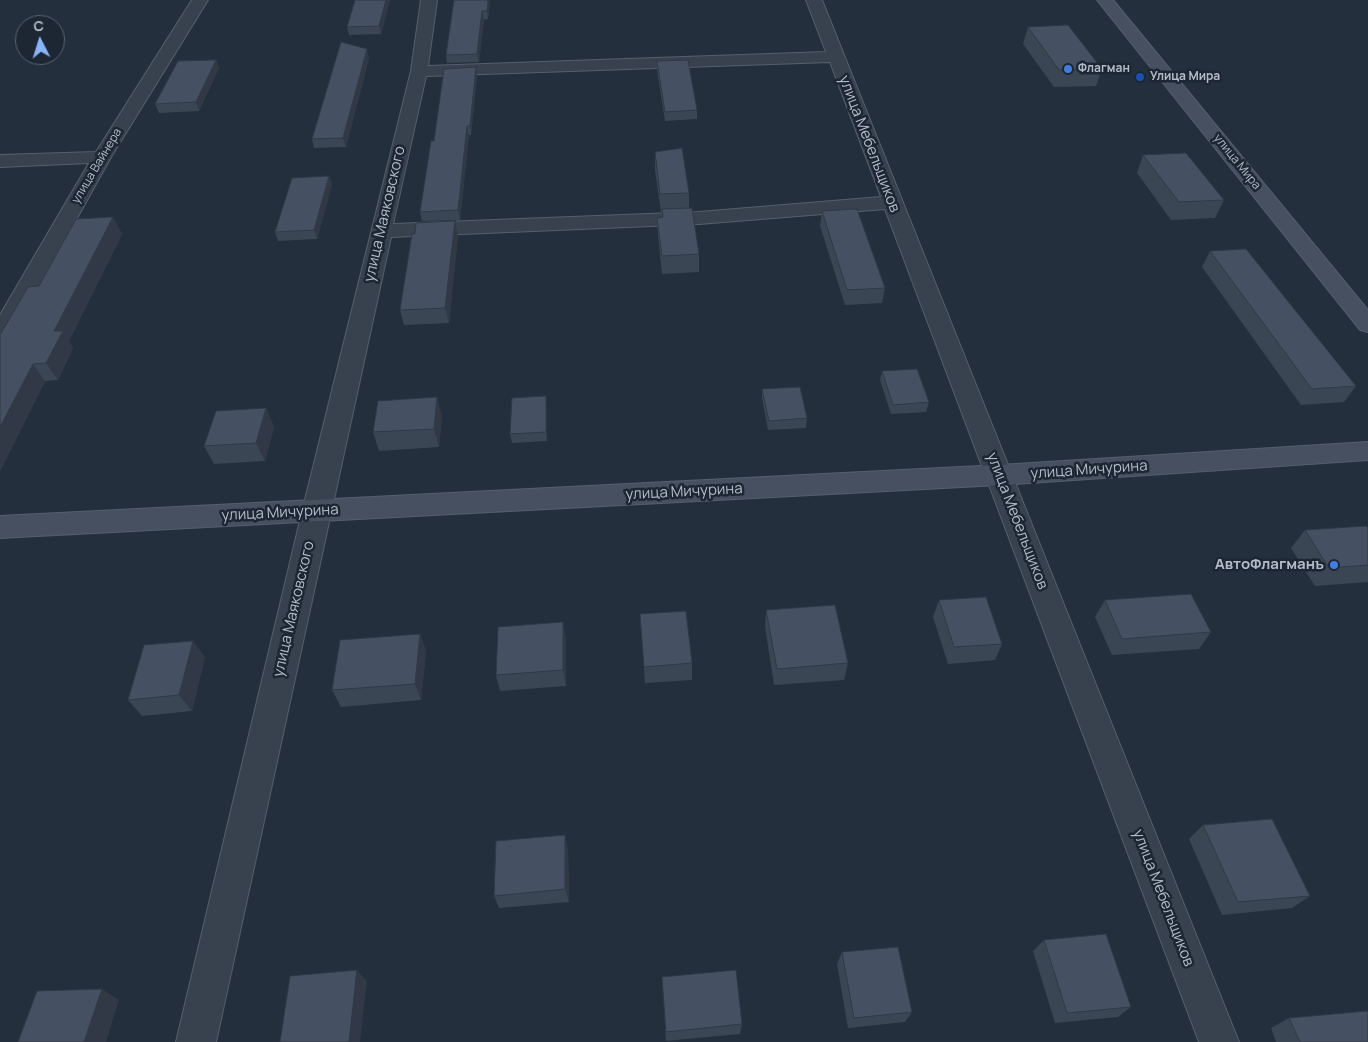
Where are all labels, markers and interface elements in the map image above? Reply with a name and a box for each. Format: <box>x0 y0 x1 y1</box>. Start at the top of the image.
north arrow <box>15 15 65 65</box>
text: С <box>33 16 45 35</box>
place label: Флагман <box>1078 62 1130 76</box>
marker: Флагман <box>1062 63 1074 75</box>
place label: Улица Мира <box>1150 70 1220 84</box>
marker: Улица Мира <box>1134 71 1146 83</box>
street label: улица Мебельщиков <box>835 73 903 215</box>
street label: улица Вайнера <box>69 126 125 206</box>
street label: улица Мира <box>1210 131 1264 193</box>
street label: улица Маяковского <box>361 144 409 284</box>
street label: улица Мебельщиков <box>983 450 1051 592</box>
street label: улица Мичурина <box>1030 457 1148 483</box>
street label: улица Мичурина <box>625 480 743 504</box>
street label: улица Мичурина <box>221 501 339 525</box>
street label: улица Маяковского <box>270 539 318 679</box>
place label: АвтоФлагманъ <box>1215 556 1324 574</box>
marker: АвтоФлагманъ <box>1328 559 1340 571</box>
street label: улица Мебельщиков <box>1129 827 1197 969</box>

